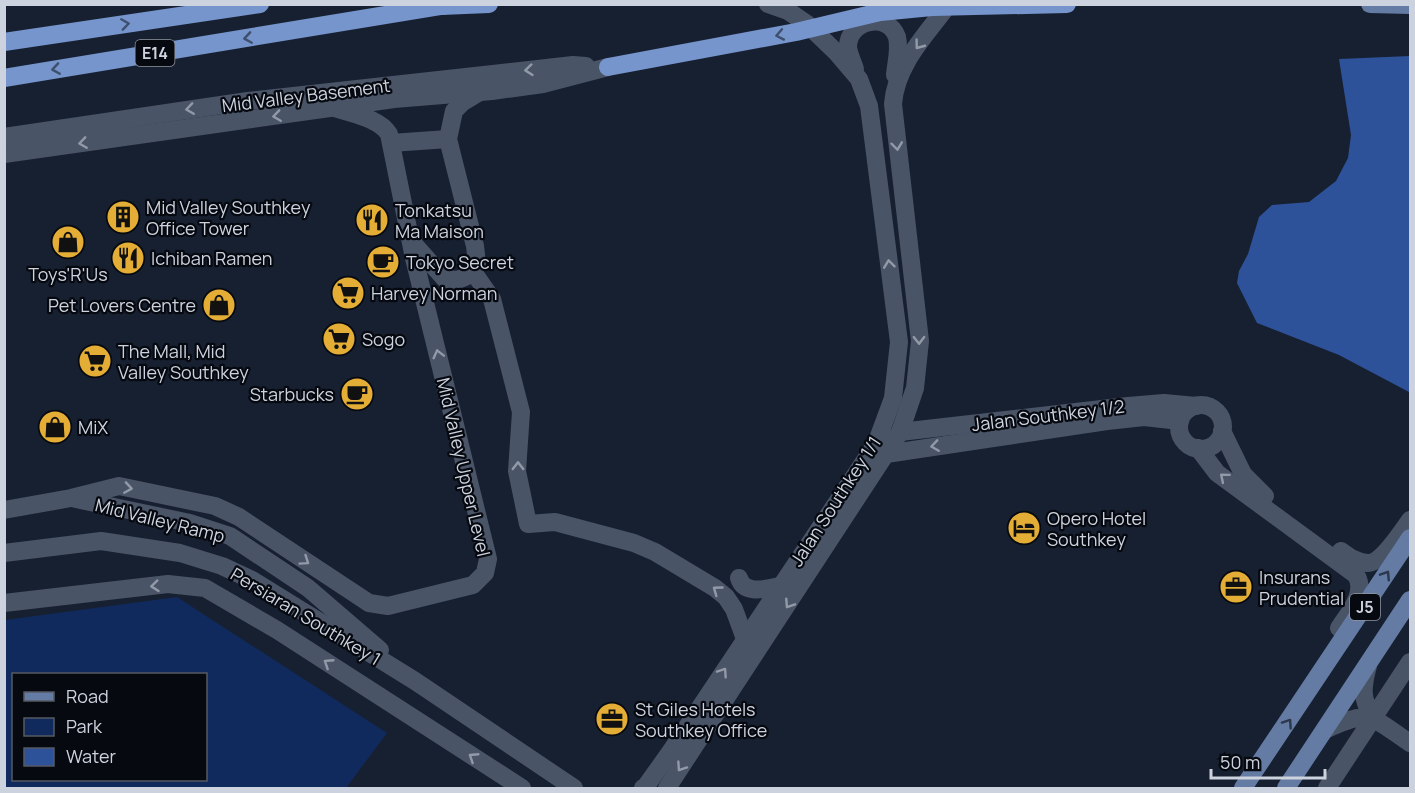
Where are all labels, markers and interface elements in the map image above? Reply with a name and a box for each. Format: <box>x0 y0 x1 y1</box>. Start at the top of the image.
one-way arrow <box>120 19 129 31</box>
one-way arrow <box>776 28 786 41</box>
one-way arrow <box>244 32 253 44</box>
one-way arrow <box>915 38 926 49</box>
road number: E14 <box>136 40 174 66</box>
one-way arrow <box>51 63 61 75</box>
one-way arrow <box>525 63 534 75</box>
street label: Mid Valley Basement <box>220 73 392 117</box>
one-way arrow <box>185 103 194 115</box>
one-way arrow <box>272 110 281 122</box>
one-way arrow <box>79 136 88 148</box>
one-way arrow <box>891 141 903 151</box>
place label: Mid Valley Southkey Office Tower <box>146 195 311 240</box>
place label: Tonkatsu Ma Maison <box>395 198 484 243</box>
building icon: Mid Valley Southkey Office Tower <box>105 199 141 235</box>
restaurant icon: Tonkatsu Ma Maison <box>354 202 390 238</box>
shop icon: Toys'R'Us <box>50 224 86 260</box>
restaurant icon: Ichiban Ramen <box>110 240 146 276</box>
cafe icon: Tokyo Secret <box>365 244 401 280</box>
place label: Ichiban Ramen <box>151 246 273 270</box>
place label: Tokyo Secret <box>406 250 514 274</box>
one-way arrow <box>884 260 896 269</box>
place label: Toys'R'Us <box>28 262 108 286</box>
supermarket icon: Harvey Norman <box>330 275 366 311</box>
place label: Harvey Norman <box>371 281 497 305</box>
shop icon: Pet Lovers Centre <box>201 287 237 323</box>
place label: Pet Lovers Centre <box>48 293 196 317</box>
supermarket icon: Sogo <box>321 321 357 357</box>
place label: Sogo <box>362 327 405 351</box>
one-way arrow <box>912 335 925 344</box>
place label: The Mall, Mid Valley Southkey <box>118 339 249 384</box>
supermarket icon: The Mall, Mid Valley Southkey <box>77 343 113 379</box>
one-way arrow <box>432 349 445 359</box>
street label: Mid Valley Upper Level <box>432 375 496 559</box>
cafe icon: Starbucks <box>339 376 375 412</box>
place label: Starbucks <box>250 382 334 406</box>
street label: Jalan Southkey 1/2 <box>970 394 1126 436</box>
shop icon: MiX <box>37 409 73 445</box>
place label: MiX <box>78 415 108 439</box>
street label: Jalan Southkey 1/1 <box>784 431 886 571</box>
one-way arrow <box>930 440 940 452</box>
one-way arrow <box>512 462 524 471</box>
one-way arrow <box>1220 473 1231 484</box>
one-way arrow <box>123 481 132 493</box>
street label: Mid Valley Ramp <box>93 492 227 548</box>
place label: Opero Hotel Southkey <box>1047 506 1146 551</box>
hotel icon: Opero Hotel Southkey <box>1006 510 1042 546</box>
one-way arrow <box>298 554 309 565</box>
street label: Persiaran Southkey 1 <box>226 562 386 670</box>
place label: Insurans Prudential <box>1259 565 1344 610</box>
office icon: Insurans Prudential <box>1218 569 1254 605</box>
one-way arrow <box>1379 571 1390 582</box>
one-way arrow <box>150 579 159 592</box>
one-way arrow <box>712 586 723 597</box>
road number: J5 <box>1350 594 1380 620</box>
one-way arrow <box>784 598 796 608</box>
one-way arrow <box>324 660 335 671</box>
one-way arrow <box>716 667 727 678</box>
legend <box>12 673 207 781</box>
text: Road <box>66 684 109 708</box>
place label: St Giles Hotels Southkey Office <box>635 697 767 742</box>
office icon: St Giles Hotels Southkey Office <box>594 701 630 737</box>
text: Park <box>66 714 103 738</box>
one-way arrow <box>1281 718 1292 729</box>
scale bar <box>1211 742 1325 780</box>
text: Water <box>66 744 116 768</box>
text: 50 m <box>1220 750 1260 774</box>
one-way arrow <box>469 753 480 764</box>
one-way arrow <box>677 760 688 771</box>

